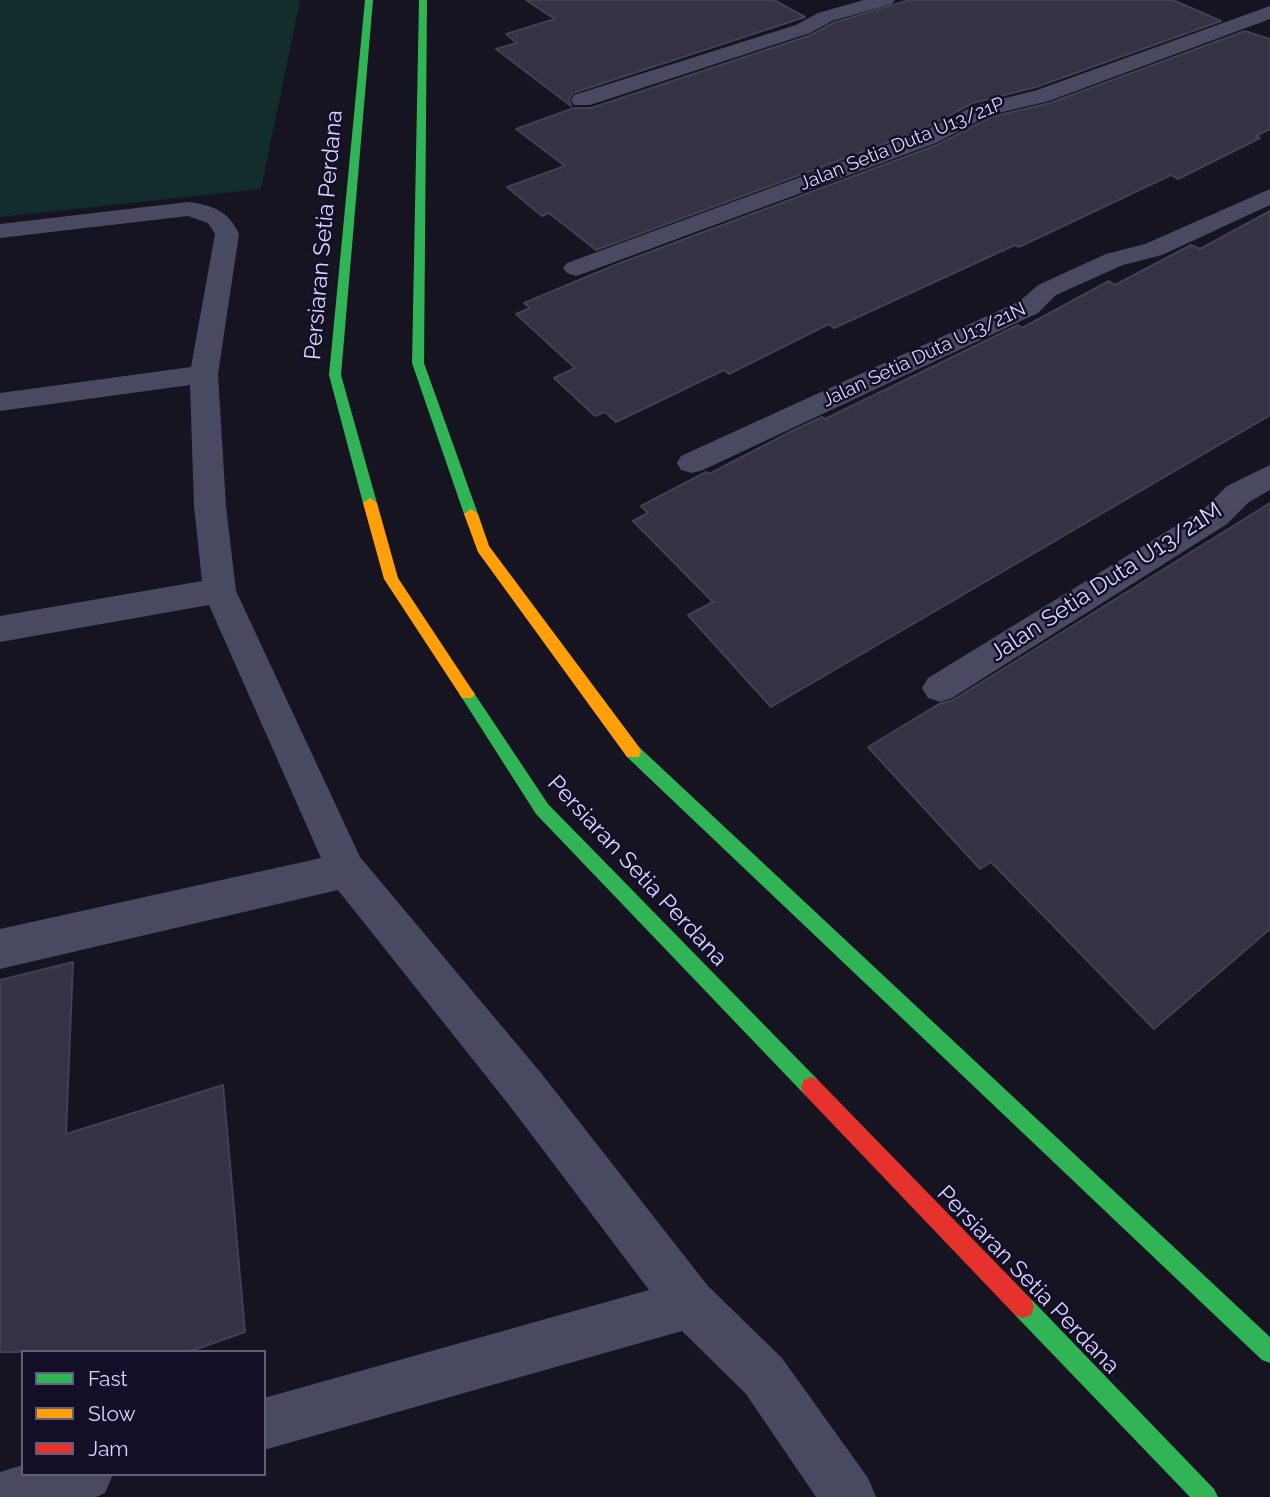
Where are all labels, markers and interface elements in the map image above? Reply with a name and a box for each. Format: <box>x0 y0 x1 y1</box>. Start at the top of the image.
street label: Jalan Setia Duta U13/21P <box>796 92 1008 196</box>
street label: Persiaran Setia Perdana <box>299 109 349 361</box>
street label: Jalan Setia Duta U13/21N <box>819 298 1029 412</box>
street label: Jalan Setia Duta U13/21M <box>985 497 1227 667</box>
street label: Persiaran Setia Perdana <box>541 770 733 972</box>
street label: Persiaran Setia Perdana <box>931 1180 1125 1380</box>
legend <box>21 1350 266 1476</box>
text: Fast <box>88 1366 128 1391</box>
text: Slow <box>88 1401 136 1426</box>
text: Jam <box>88 1436 129 1461</box>

